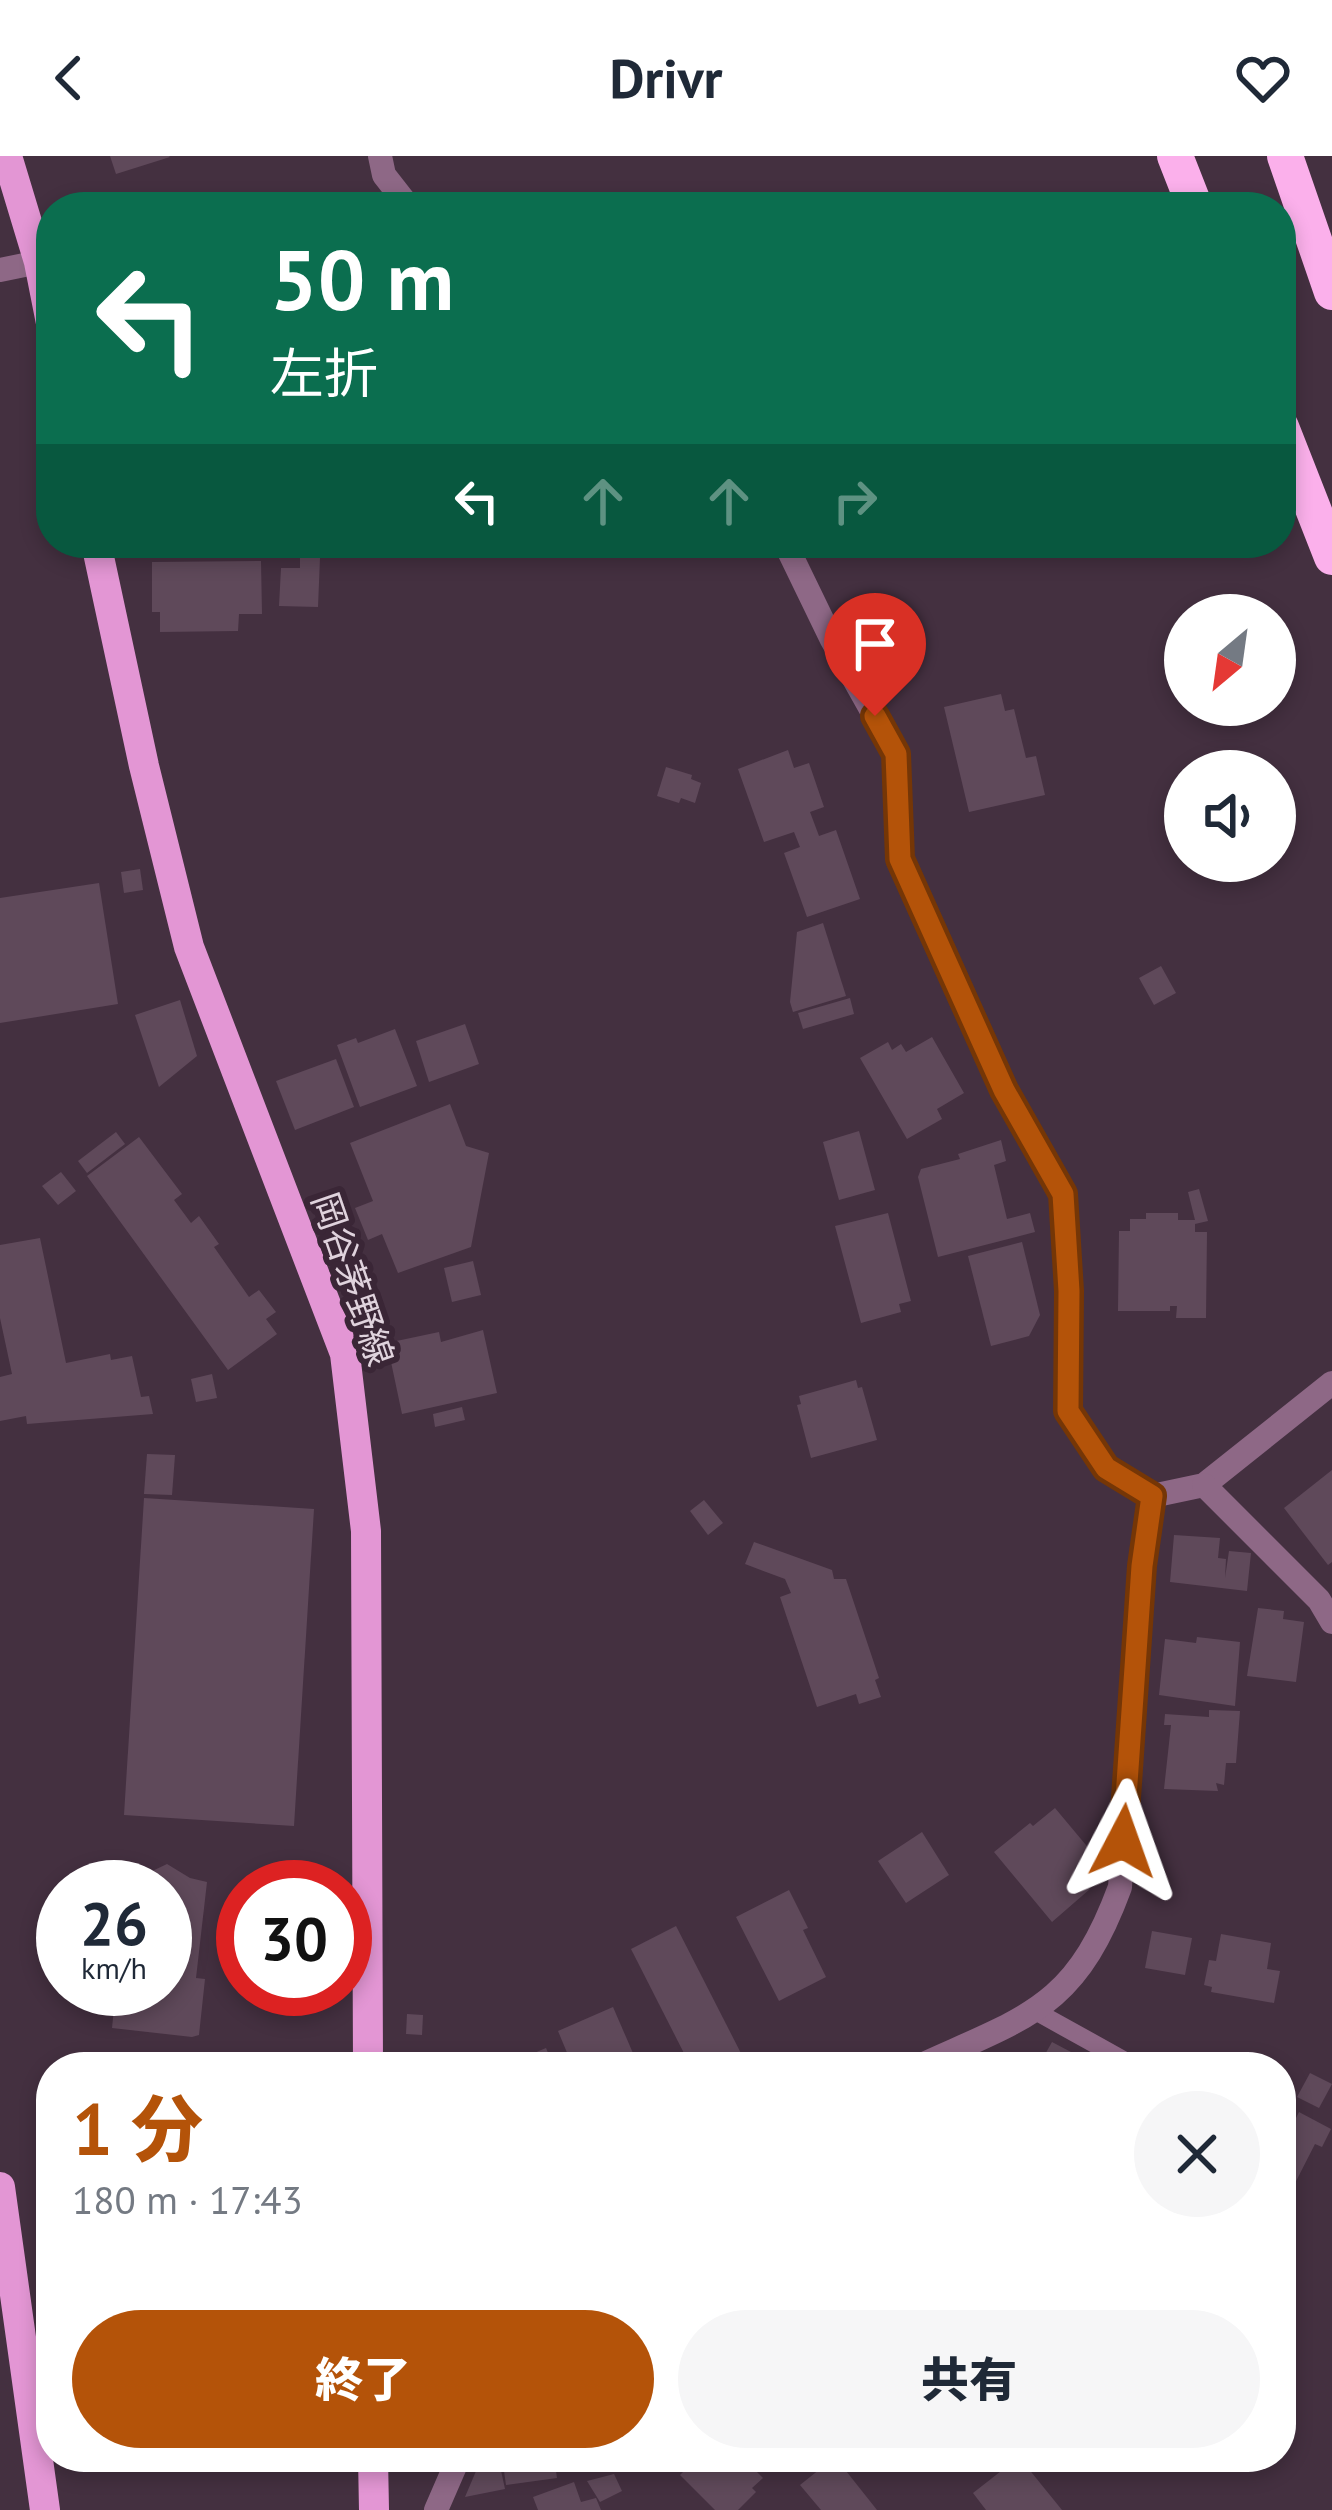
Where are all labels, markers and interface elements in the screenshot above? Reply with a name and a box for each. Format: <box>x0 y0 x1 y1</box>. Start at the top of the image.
text: Drivr <box>609 43 723 113</box>
icon: back <box>36 45 102 111</box>
icon: heart <box>1230 45 1296 111</box>
text: 50 m <box>270 224 454 333</box>
icon: left <box>72 240 228 396</box>
text: 左折 <box>270 338 378 408</box>
icon: left <box>444 468 510 534</box>
icon: ahead <box>570 468 636 534</box>
icon: ahead <box>696 468 762 534</box>
icon: right <box>822 468 888 534</box>
pin <box>824 593 926 716</box>
north arrow <box>1164 594 1296 726</box>
map controls <box>1164 594 1296 882</box>
icon: arrive <box>842 611 908 677</box>
button: sound <box>1164 750 1296 882</box>
street label: 岡谷茅野線 <box>302 1186 405 1372</box>
position arrow <box>1060 1778 1186 1904</box>
speed limit sign: 30 <box>216 1860 372 2016</box>
text: 26 <box>80 1884 148 1962</box>
text: km/h <box>81 1948 147 1987</box>
text: 1 分 <box>72 2082 203 2175</box>
button: close <box>1134 2091 1260 2217</box>
text: 180 m · 17:43 <box>72 2174 303 2225</box>
button: 終了 <box>72 2310 654 2448</box>
button: 共有 <box>678 2310 1260 2448</box>

